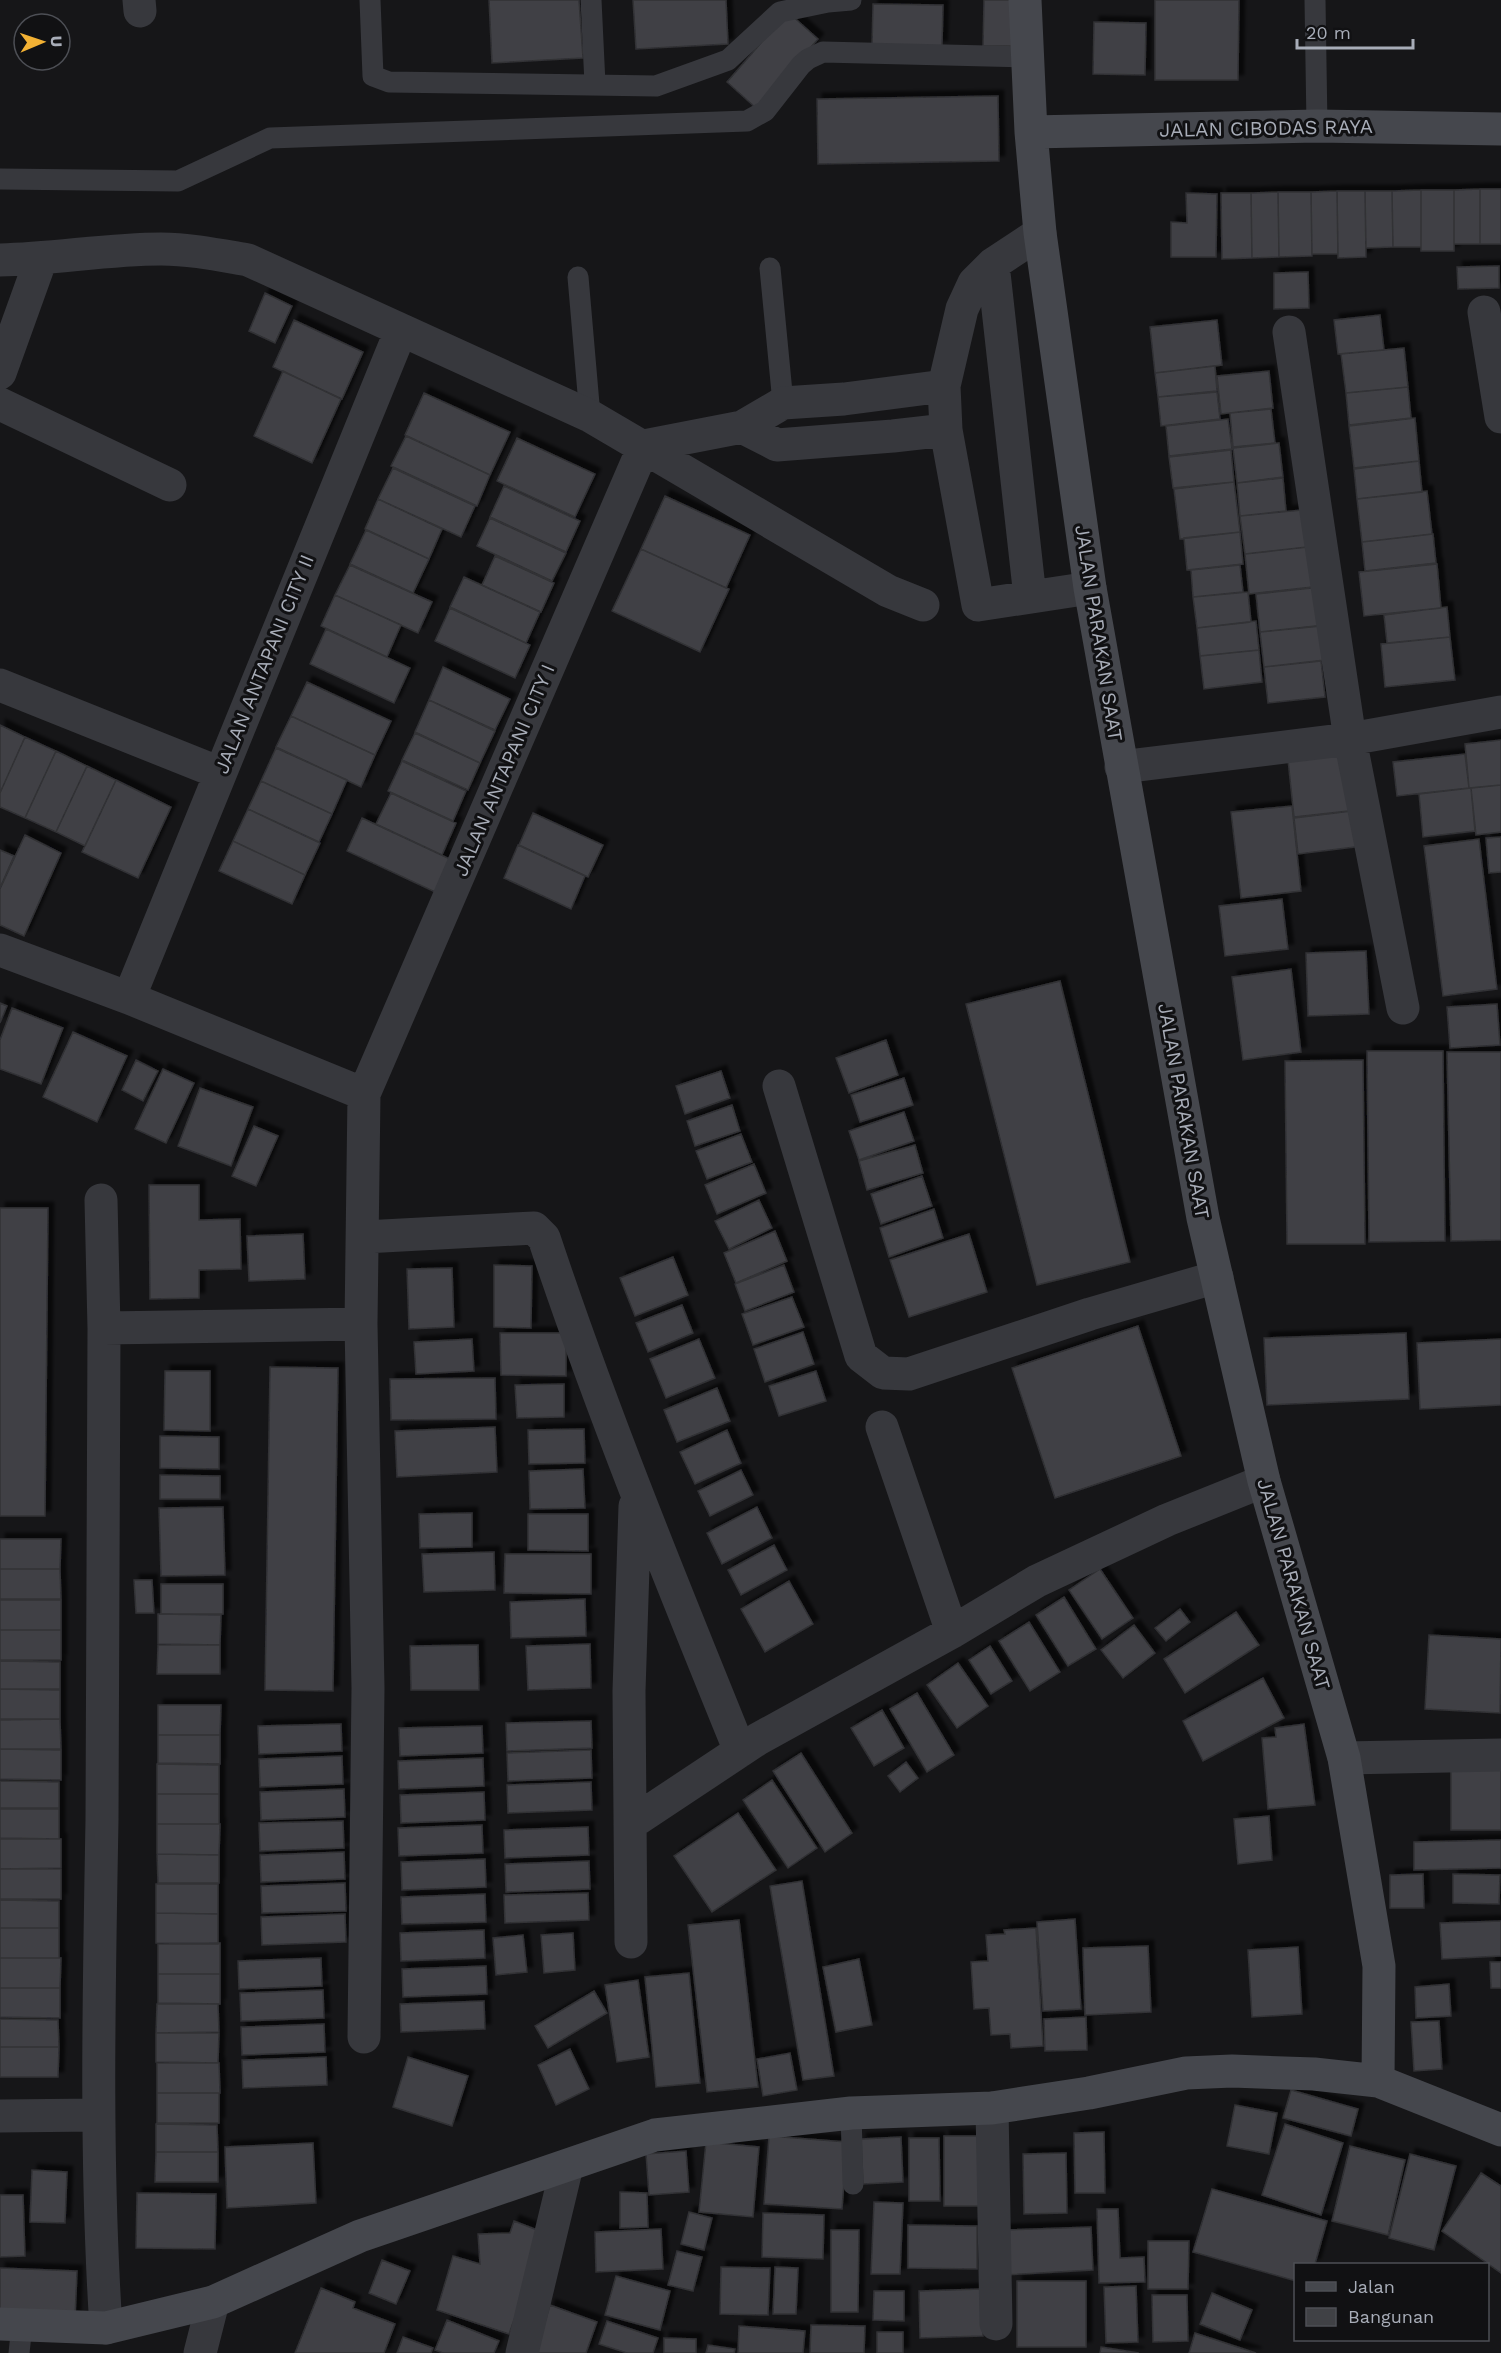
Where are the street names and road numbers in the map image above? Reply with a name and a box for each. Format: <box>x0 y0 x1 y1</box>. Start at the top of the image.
street label: JALAN CIBODAS RAYA <box>1159 114 1373 142</box>
street label: JALAN PARAKAN SAAT <box>1070 523 1128 743</box>
street label: JALAN ANTAPANI CITY II <box>209 551 319 777</box>
street label: JALAN ANTAPANI CITY I <box>448 660 560 880</box>
street label: JALAN PARAKAN SAAT <box>1153 1001 1215 1221</box>
street label: JALAN PARAKAN SAAT <box>1252 1476 1336 1692</box>

